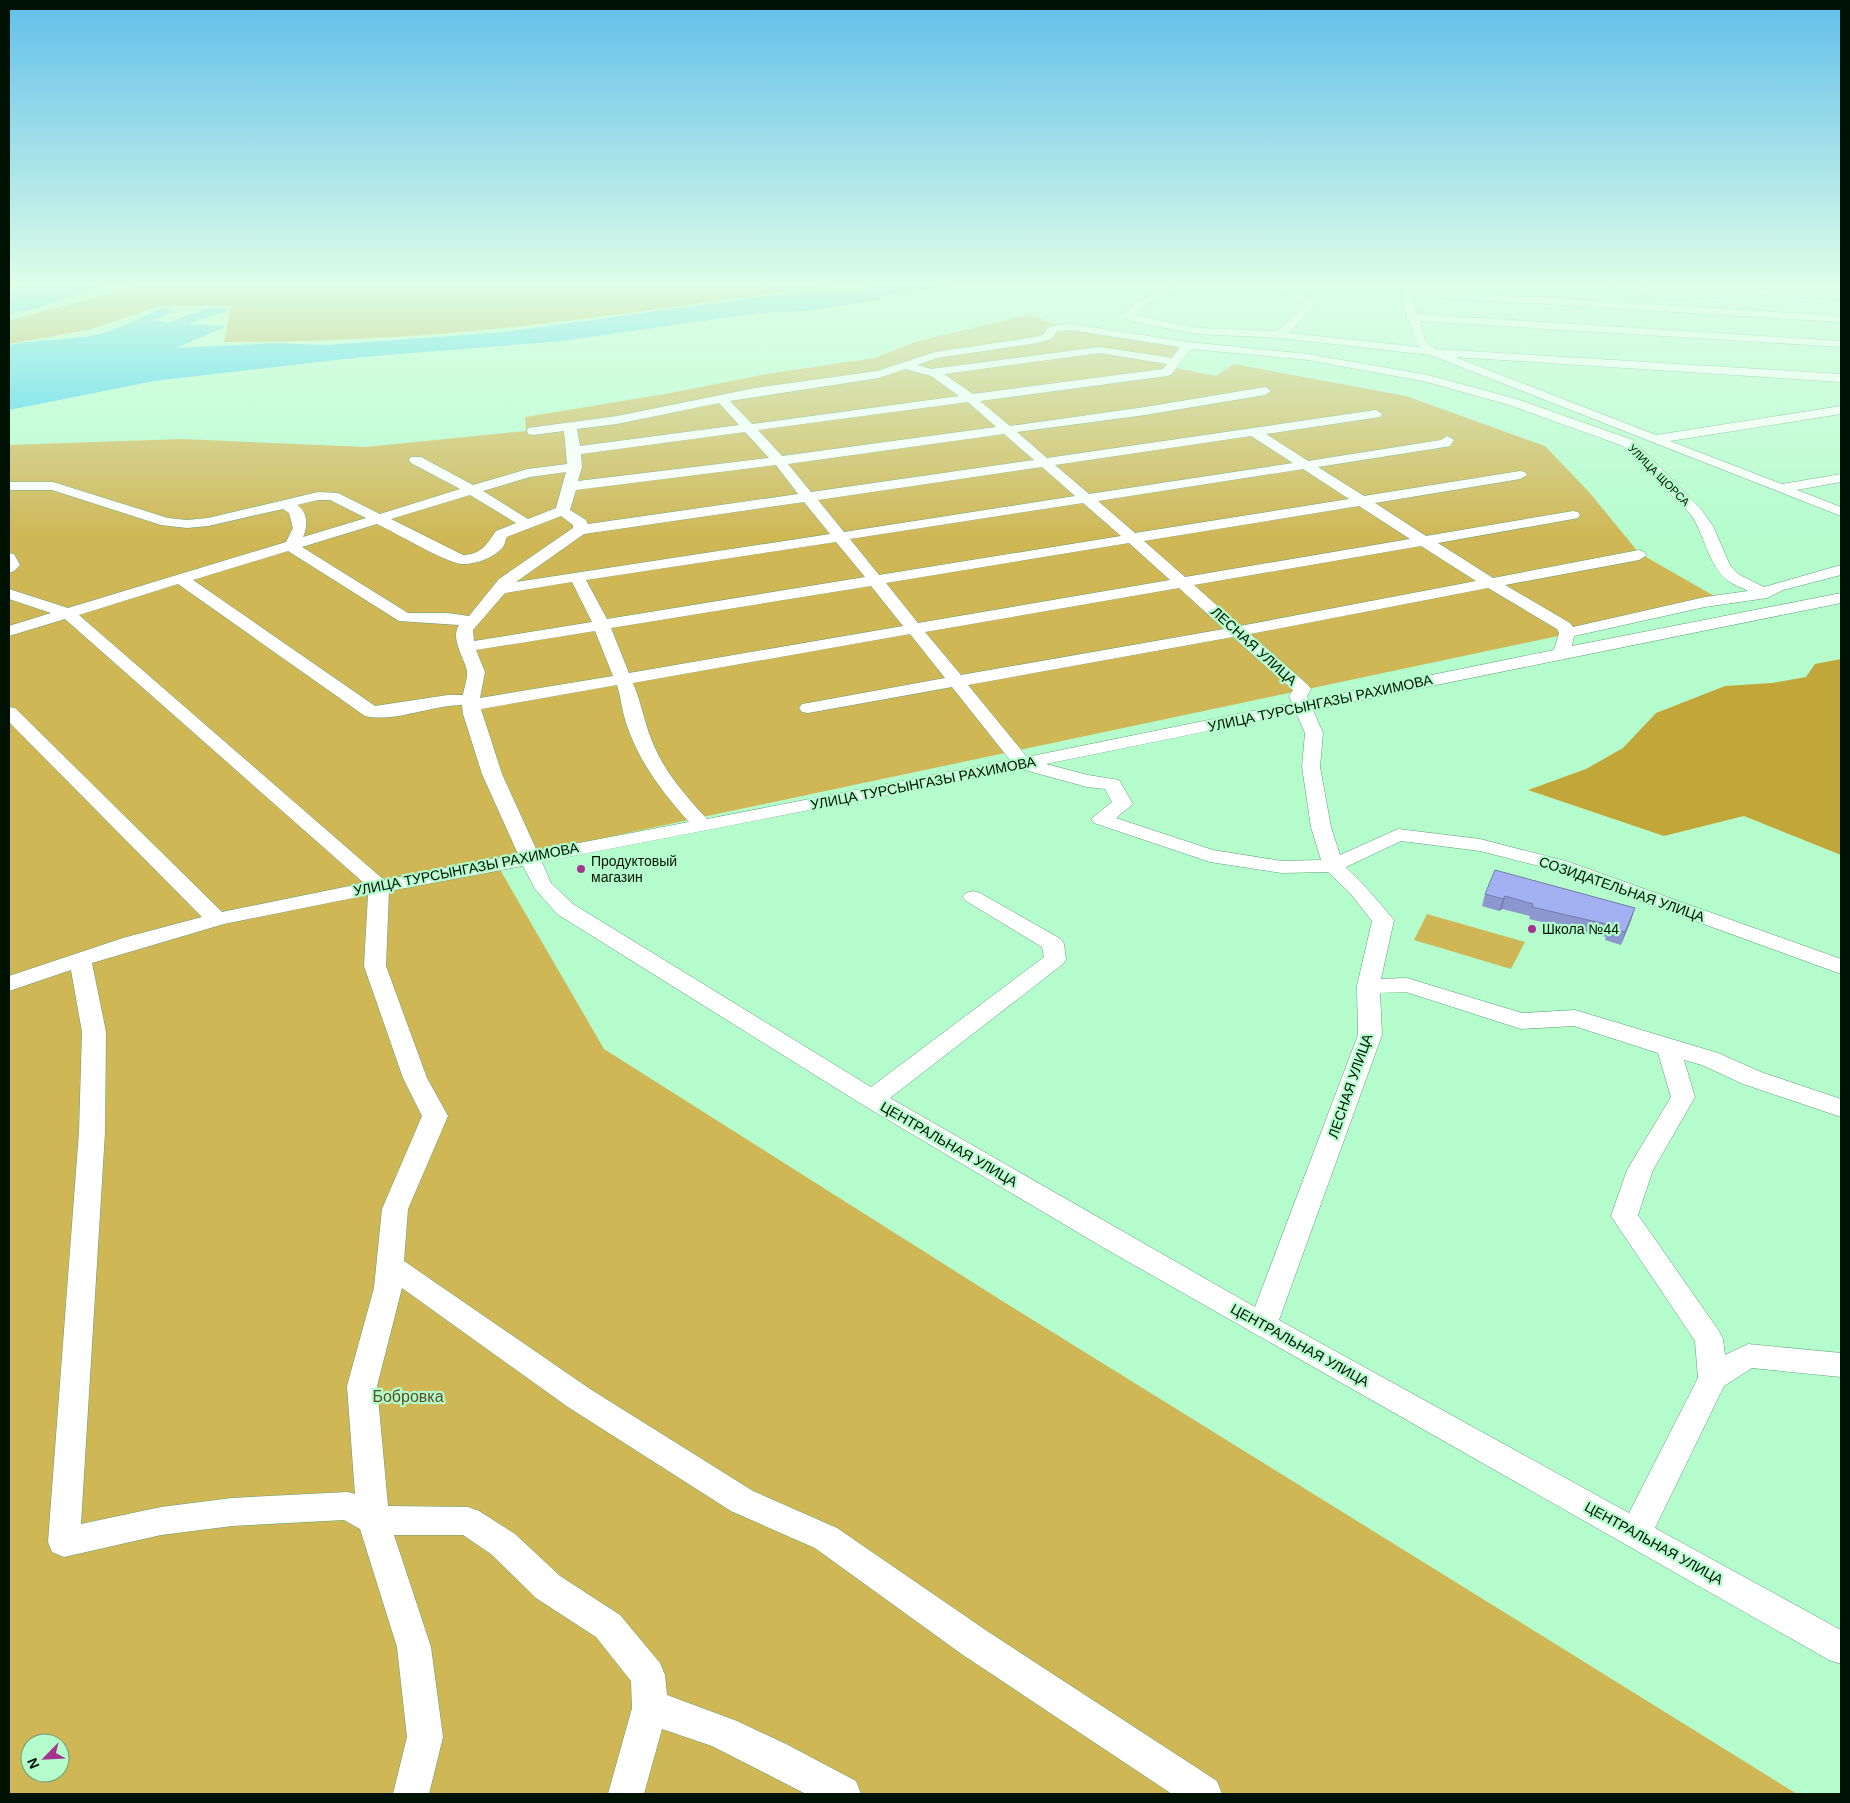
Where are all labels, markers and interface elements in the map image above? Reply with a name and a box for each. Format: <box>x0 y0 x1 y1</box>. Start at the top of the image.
street label: УЛИЦА ЩОРСА <box>1626 442 1692 508</box>
street label: ЛЕСНАЯ УЛИЦА <box>1208 603 1301 689</box>
street label: УЛИЦА ТУРСЫНГАЗЫ РАХИМОВА <box>1206 671 1434 735</box>
street label: УЛИЦА ТУРСЫНГАЗЫ РАХИМОВА <box>809 753 1038 813</box>
street label: УЛИЦА ТУРСЫНГАЗЫ РАХИМОВА <box>352 839 581 899</box>
place label: Продуктовый магазин <box>591 853 677 885</box>
street label: СОЗИДАТЕЛЬНАЯ УЛИЦА <box>1537 853 1707 925</box>
marker: Продуктовый магазин <box>575 863 587 875</box>
place label: Школа №44 <box>1542 921 1619 937</box>
marker: Школа №44 <box>1526 923 1538 935</box>
street label: ЛЕСНАЯ УЛИЦА <box>1325 1031 1376 1140</box>
street label: ЦЕНТРАЛЬНАЯ УЛИЦА <box>878 1098 1021 1190</box>
street label: ЦЕНТРАЛЬНАЯ УЛИЦА <box>1228 1300 1372 1390</box>
park label: Бобровка <box>372 1388 444 1405</box>
street label: ЦЕНТРАЛЬНАЯ УЛИЦА <box>1582 1498 1726 1588</box>
north arrow <box>20 1733 70 1783</box>
text: N <box>24 1755 42 1771</box>

